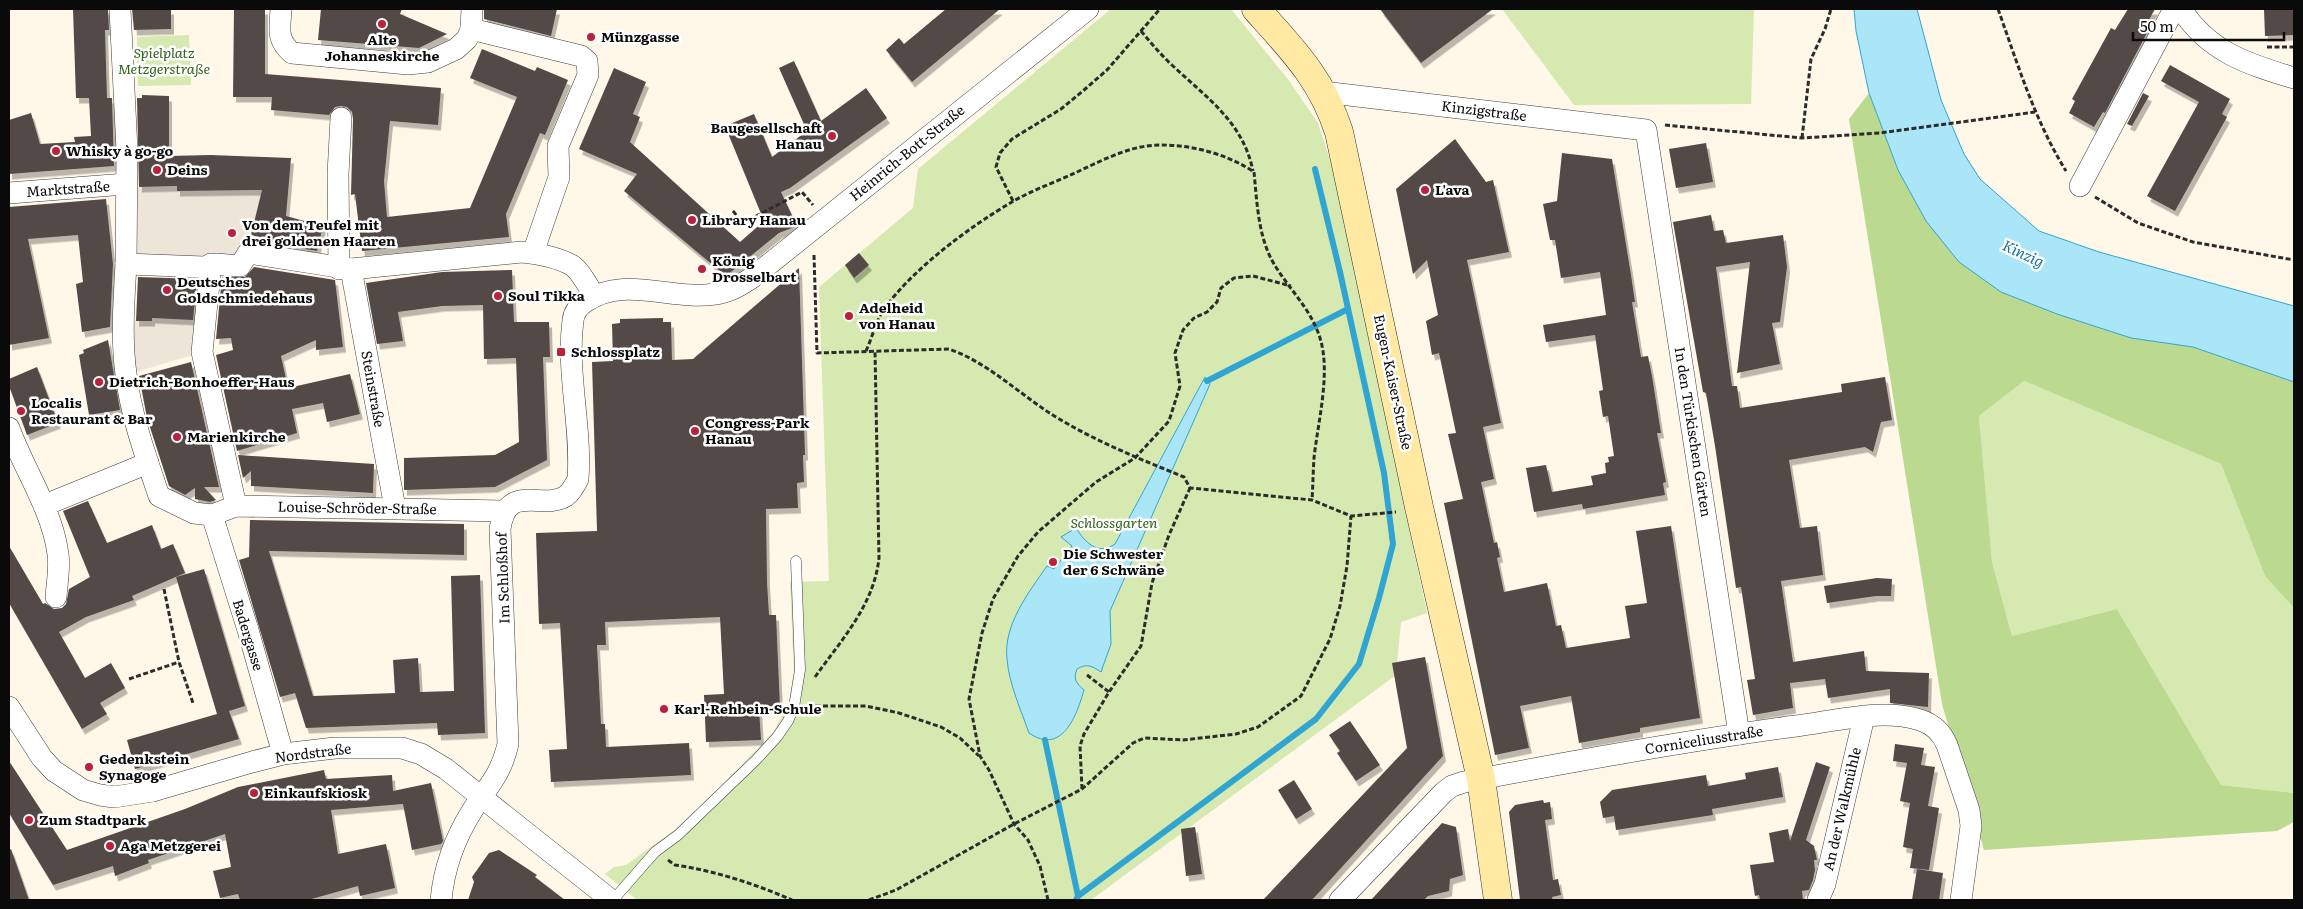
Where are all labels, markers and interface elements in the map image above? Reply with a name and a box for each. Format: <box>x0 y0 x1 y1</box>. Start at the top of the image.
scale bar <box>2133 10 2284 42</box>
text: 50 m <box>2140 14 2174 37</box>
marker: Alte Johanneskirche <box>376 18 388 30</box>
place label: Münzgasse <box>601 26 680 46</box>
place label: Alte Johanneskirche <box>325 29 440 65</box>
marker: Münzgasse <box>585 31 597 43</box>
park label: Spielplatz Metzgerstraße <box>118 42 211 78</box>
street label: Kinzigstraße <box>1440 95 1528 125</box>
street label: Heinrich-Bott-Straße <box>845 100 968 205</box>
place label: Baugesellschaft Hanau <box>710 117 823 153</box>
marker: Baugesellschaft Hanau <box>826 130 838 142</box>
place label: Whisky à go-go <box>66 140 173 160</box>
marker: Whisky à go-go <box>50 145 62 157</box>
place label: Deins <box>167 159 208 179</box>
marker: Deins <box>151 164 163 176</box>
street label: Marktstraße <box>25 175 110 201</box>
place label: L'ava <box>1435 179 1471 199</box>
marker: L'ava <box>1419 184 1431 196</box>
place label: Library Hanau <box>702 209 807 229</box>
place label: Von dem Teufel mit drei goldenen Haaren <box>242 214 396 250</box>
marker: Library Hanau <box>686 214 698 226</box>
marker: Von dem Teufel mit drei goldenen Haaren <box>226 227 238 239</box>
water label: Kinzig <box>1999 233 2048 272</box>
place label: König Drosselbart <box>712 250 797 286</box>
marker: König Drosselbart <box>696 263 708 275</box>
place label: Deutsches Goldschmiedehaus <box>177 271 313 307</box>
marker: Deutsches Goldschmiedehaus <box>161 284 173 296</box>
place label: Soul Tikka <box>508 285 586 305</box>
marker: Soul Tikka <box>492 290 504 302</box>
place label: Adelheid von Hanau <box>859 297 936 333</box>
marker: Adelheid von Hanau <box>843 310 855 322</box>
street label: Eugen-Kaiser-Straße <box>1370 312 1418 451</box>
place label: Schlossplatz <box>571 341 660 361</box>
street label: In den Türkischen Gärten <box>1671 345 1717 518</box>
marker: Schlossplatz <box>555 346 567 358</box>
street label: Steinstraße <box>357 349 391 429</box>
place label: Dietrich-Bonhoeffer-Haus <box>109 371 295 391</box>
marker: Dietrich-Bonhoeffer-Haus <box>93 376 105 388</box>
place label: Localis Restaurant & Bar <box>31 392 153 428</box>
marker: Localis Restaurant & Bar <box>15 405 27 417</box>
place label: Congress-Park Hanau <box>705 412 810 448</box>
marker: Congress-Park Hanau <box>689 425 701 437</box>
place label: Marienkirche <box>187 426 286 446</box>
marker: Marienkirche <box>171 431 183 443</box>
street label: Louise-Schröder-Straße <box>277 496 437 518</box>
park label: Schlossgarten <box>1071 512 1158 532</box>
street label: Im Schloßhof <box>490 530 514 624</box>
place label: Die Schwester der 6 Schwäne <box>1063 543 1165 579</box>
marker: Die Schwester der 6 Schwäne <box>1047 556 1059 568</box>
street label: Badergasse <box>229 596 269 673</box>
place label: Karl-Rehbein-Schule <box>674 698 822 718</box>
marker: Karl-Rehbein-Schule <box>658 703 670 715</box>
street label: Corniceliusstraße <box>1643 720 1764 758</box>
street label: Nordstraße <box>274 737 352 767</box>
street label: An der Walkmühle <box>1817 745 1865 872</box>
place label: Gedenkstein Synagoge <box>99 748 190 784</box>
marker: Gedenkstein Synagoge <box>83 761 95 773</box>
place label: Einkaufskiosk <box>264 782 368 802</box>
marker: Einkaufskiosk <box>248 787 260 799</box>
place label: Zum Stadtpark <box>39 809 147 829</box>
marker: Zum Stadtpark <box>23 814 35 826</box>
place label: Aga Metzgerei <box>120 835 221 855</box>
marker: Aga Metzgerei <box>104 840 116 852</box>

